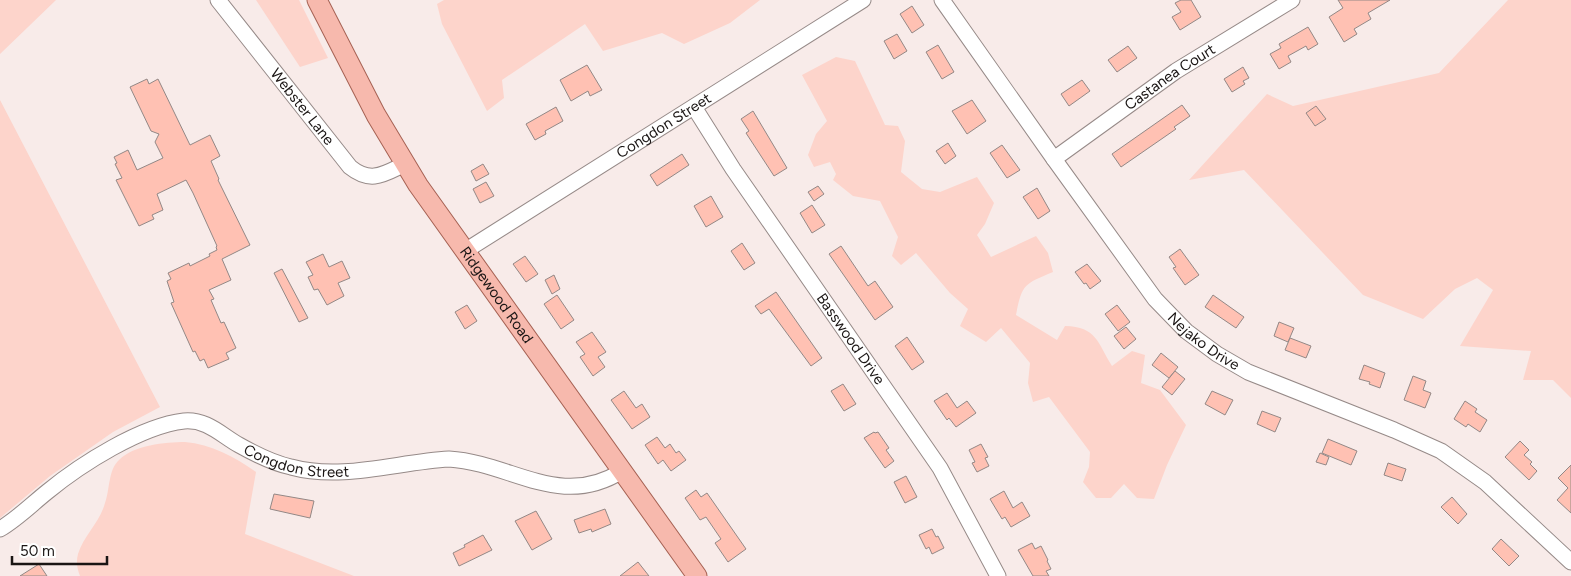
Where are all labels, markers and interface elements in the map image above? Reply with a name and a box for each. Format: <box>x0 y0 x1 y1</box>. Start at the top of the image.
street label: Castanea Court <box>1121 40 1219 114</box>
street label: Webster Lane <box>267 65 338 149</box>
street label: Congdon Street <box>613 89 715 162</box>
street label: Ridgewood Road <box>456 243 537 347</box>
street label: Basswood Drive <box>813 290 889 388</box>
street label: Nejako Drive <box>1164 309 1243 374</box>
street label: Congdon Street <box>241 440 350 481</box>
scale bar <box>12 534 108 566</box>
text: 50 m <box>20 542 55 560</box>

